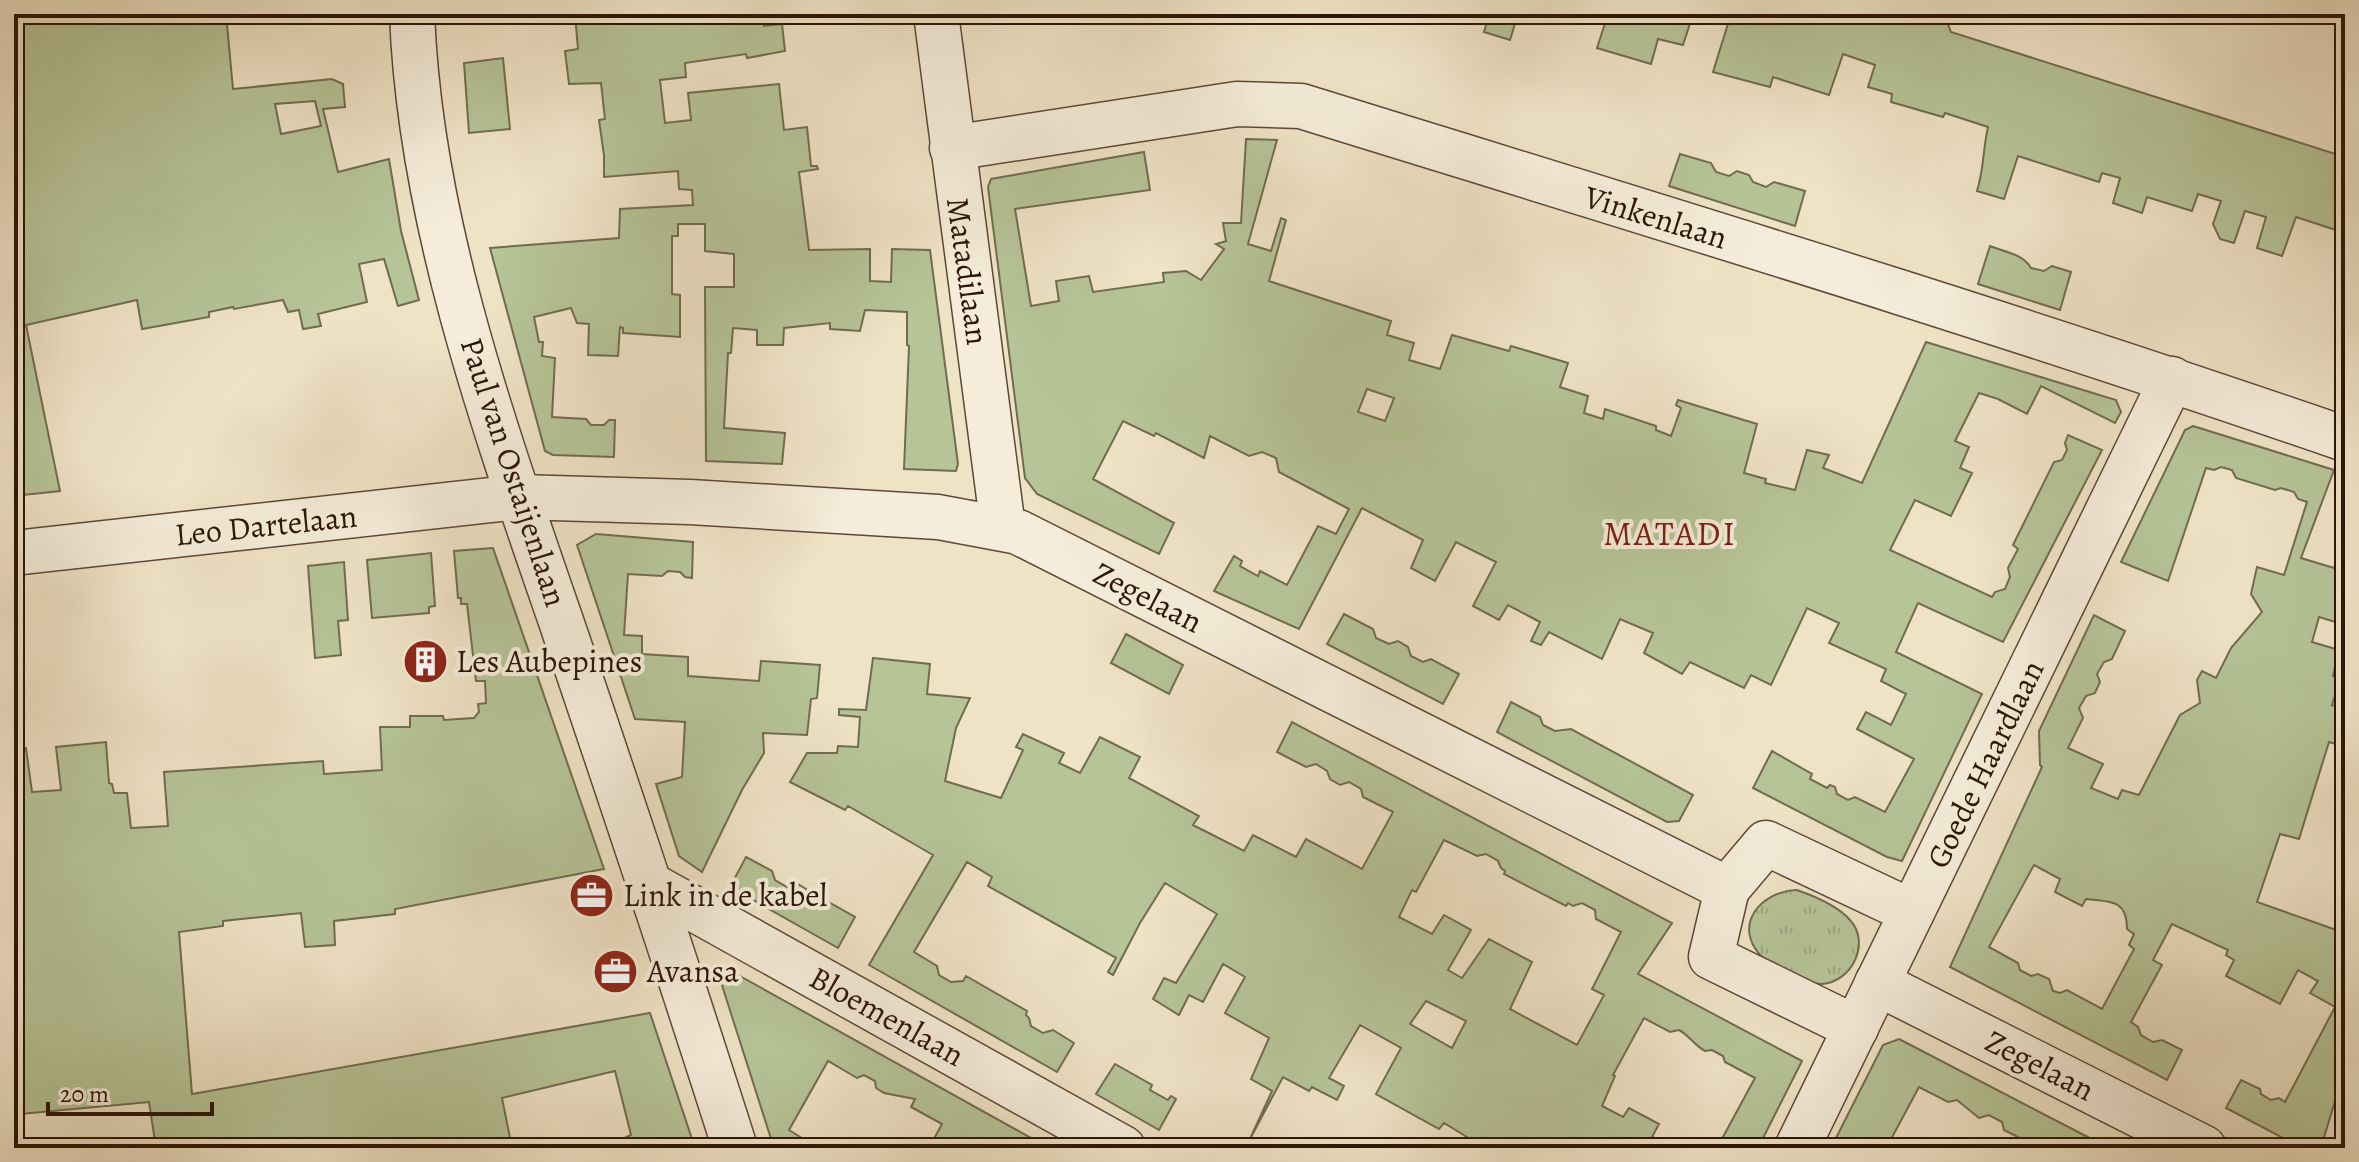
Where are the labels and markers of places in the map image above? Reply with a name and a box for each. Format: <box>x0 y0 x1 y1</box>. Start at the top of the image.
building icon: Les Aubepines <box>401 637 449 685</box>
place label: Les Aubepines <box>456 639 642 683</box>
office icon: Link in de kabel <box>568 871 616 919</box>
place label: Link in de kabel <box>623 873 828 917</box>
office icon: Avansa <box>592 947 640 995</box>
place label: Avansa <box>646 949 739 993</box>

